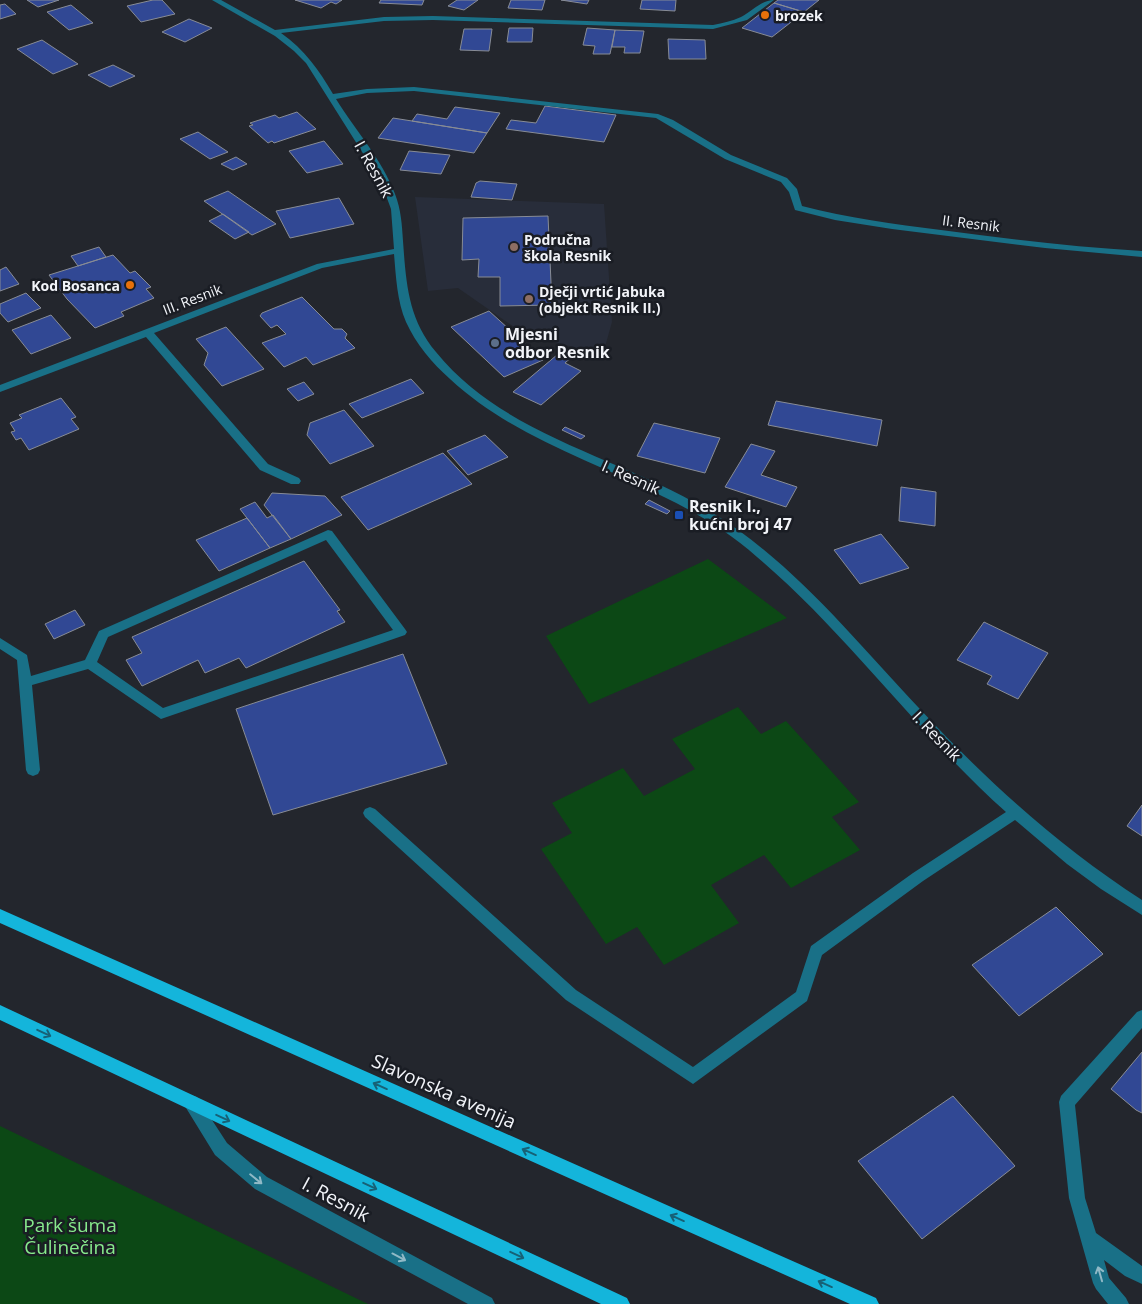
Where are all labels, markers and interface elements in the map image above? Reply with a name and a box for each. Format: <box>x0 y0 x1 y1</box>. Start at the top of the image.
place label: brozek <box>775 6 823 25</box>
marker: brozek <box>759 9 771 21</box>
street label: I. Resnik <box>349 137 399 202</box>
street label: II. Resnik <box>941 210 1001 236</box>
place label: Područna škola Resnik <box>524 230 612 265</box>
marker: Područna škola Resnik <box>508 241 520 253</box>
place label: Kod Bosanca <box>31 276 120 295</box>
marker: Kod Bosanca <box>124 279 136 291</box>
street label: III. Resnik <box>160 279 225 319</box>
place label: Dječji vrtić Jabuka (objekt Resnik II.) <box>539 282 665 317</box>
marker: Dječji vrtić Jabuka (objekt Resnik II.) <box>523 293 535 305</box>
place label: Mjesni odbor Resnik <box>505 323 610 363</box>
marker: Mjesni odbor Resnik <box>489 337 501 349</box>
street label: I. Resnik <box>598 454 664 500</box>
place label: Resnik I., kućni broj 47 <box>689 495 792 535</box>
marker: Resnik I., kućni broj 47 <box>673 509 685 521</box>
street label: I. Resnik <box>908 706 967 766</box>
one-way arrow <box>36 1029 51 1039</box>
street label: Slavonska avenija <box>368 1048 520 1134</box>
one-way arrow <box>373 1080 388 1090</box>
one-way arrow <box>215 1113 230 1123</box>
one-way arrow <box>522 1146 537 1156</box>
street label: I. Resnik <box>298 1170 374 1228</box>
one-way arrow <box>250 1173 263 1184</box>
one-way arrow <box>362 1182 377 1192</box>
park label: Park šuma Čulinečina <box>23 1212 117 1260</box>
one-way arrow <box>670 1213 685 1222</box>
one-way arrow <box>509 1251 524 1261</box>
one-way arrow <box>391 1252 406 1262</box>
one-way arrow <box>1094 1267 1104 1283</box>
one-way arrow <box>818 1279 833 1289</box>

